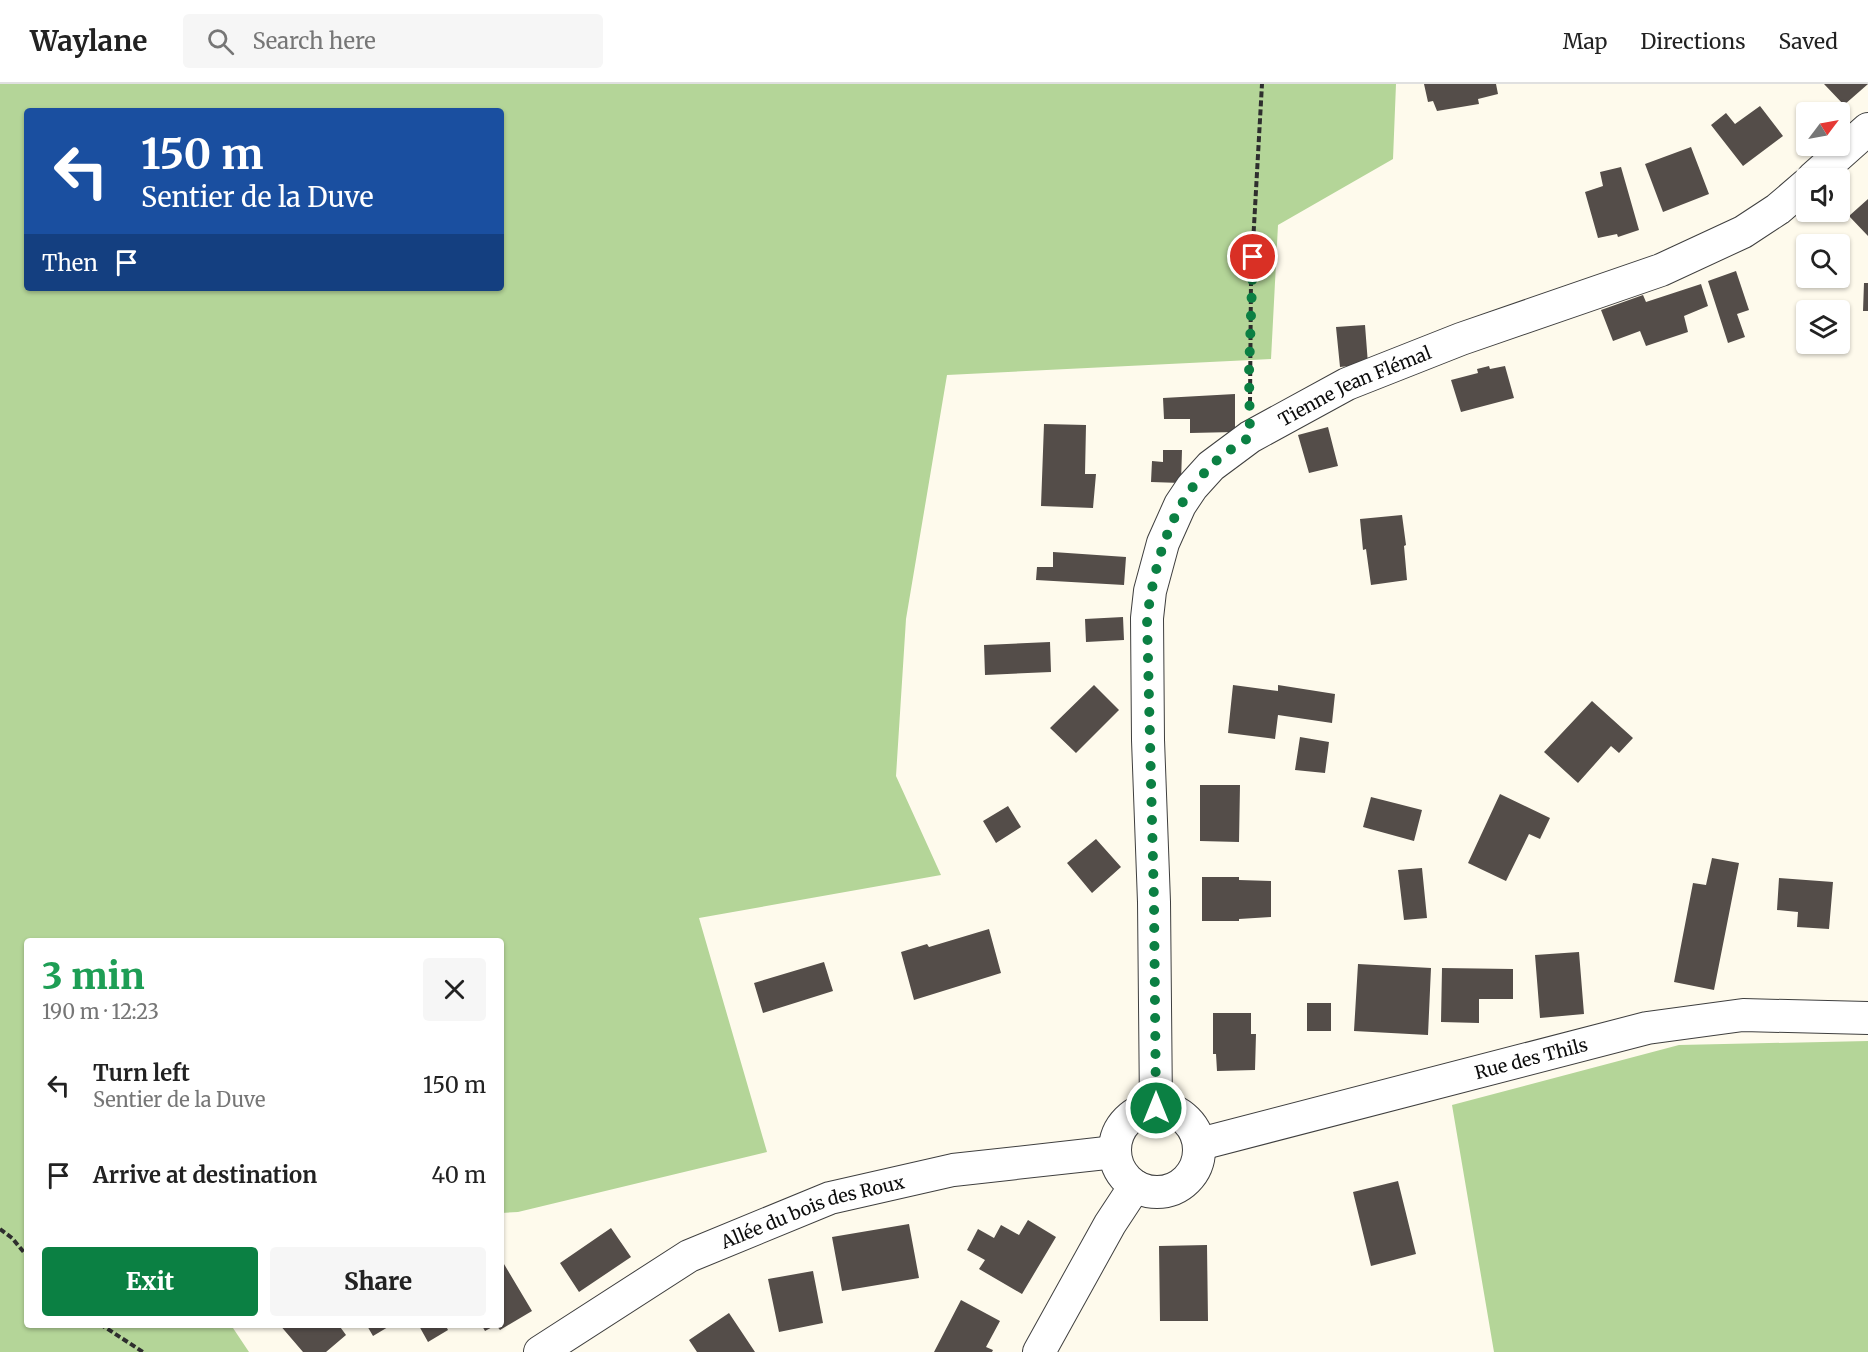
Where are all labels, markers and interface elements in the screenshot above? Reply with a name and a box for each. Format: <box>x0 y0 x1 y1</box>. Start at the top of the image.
search box <box>183 14 603 68</box>
text: Waylane <box>30 23 147 59</box>
icon: search <box>204 25 237 58</box>
text: Search here <box>252 27 376 55</box>
text: Map <box>1563 28 1607 55</box>
text: Directions <box>1640 28 1745 55</box>
text: Saved <box>1778 28 1838 55</box>
north arrow <box>1796 102 1850 156</box>
map controls <box>1796 102 1850 354</box>
text: 150 m <box>141 128 263 180</box>
icon: left <box>42 132 120 210</box>
button: sound <box>1796 168 1850 222</box>
text: Sentier de la Duve <box>141 180 374 214</box>
pin <box>1227 231 1278 282</box>
button: search <box>1796 234 1850 288</box>
icon: arrive <box>1236 240 1269 273</box>
icon: arrive <box>110 246 143 279</box>
text: Then <box>42 249 98 277</box>
button: layers <box>1796 300 1850 354</box>
street label: Tienne Jean Flémal <box>1274 340 1435 431</box>
text: 3 min <box>42 954 145 999</box>
button: close <box>423 958 486 1021</box>
text: 190 m · 12:23 <box>42 999 159 1024</box>
street label: Rue des Thils <box>1472 1032 1590 1084</box>
text: Turn left <box>93 1059 190 1087</box>
icon: left <box>42 1069 75 1102</box>
text: 150 m <box>423 1071 486 1099</box>
position arrow <box>1124 1076 1188 1140</box>
text: Sentier de la Duve <box>93 1087 265 1112</box>
icon: arrive <box>42 1159 75 1192</box>
text: Arrive at destination <box>93 1161 317 1189</box>
text: 40 m <box>431 1161 486 1189</box>
street label: Allée du bois des Roux <box>716 1170 907 1254</box>
button: Exit <box>42 1247 258 1316</box>
button: Share <box>270 1247 486 1316</box>

